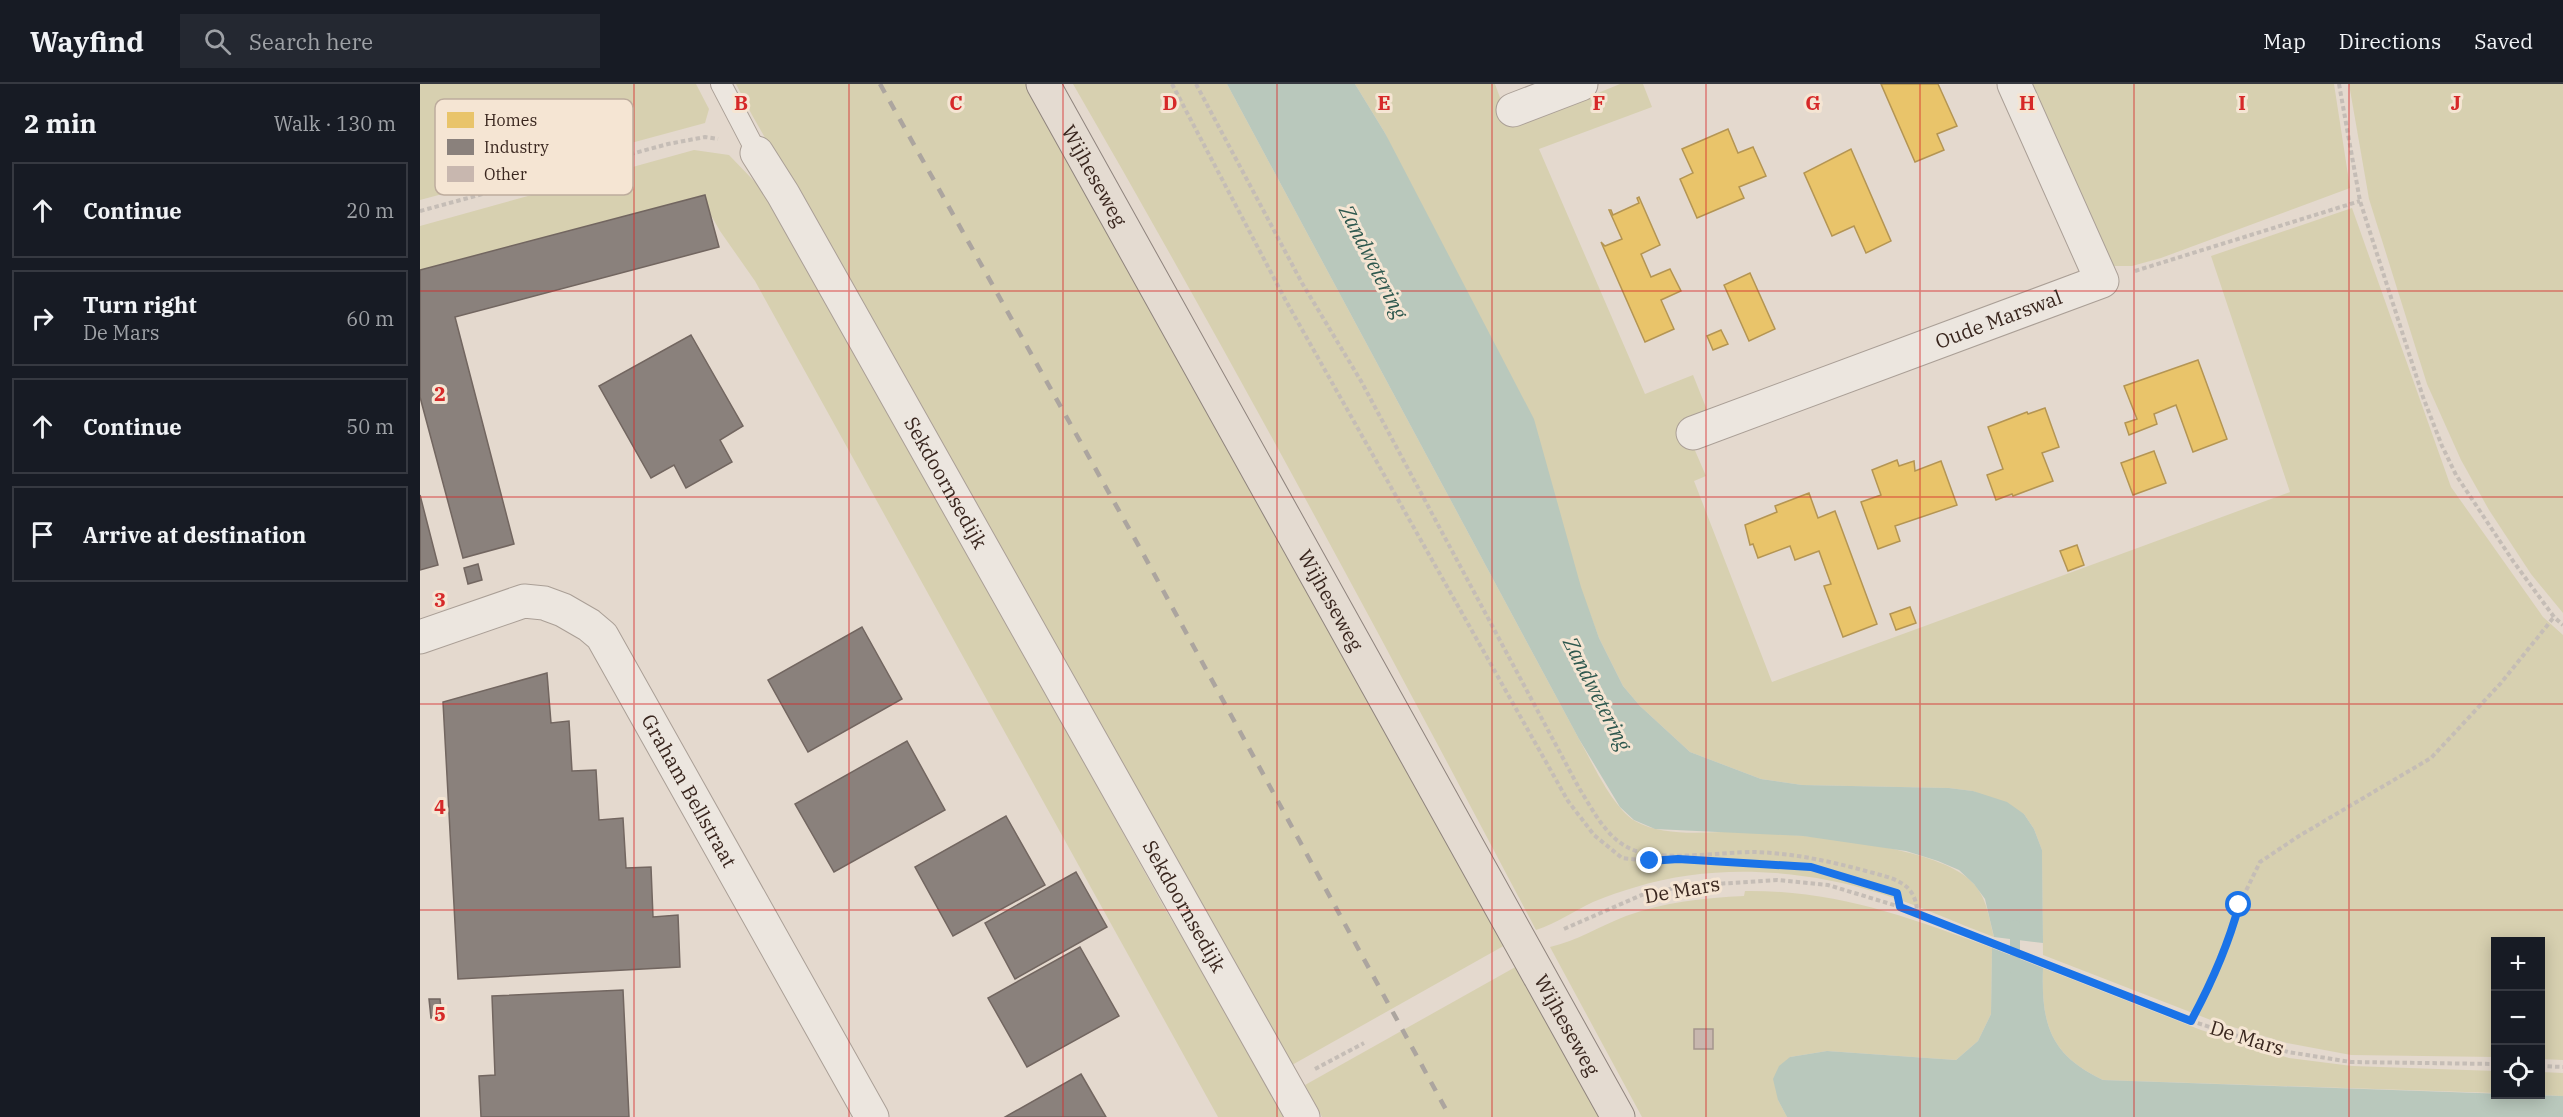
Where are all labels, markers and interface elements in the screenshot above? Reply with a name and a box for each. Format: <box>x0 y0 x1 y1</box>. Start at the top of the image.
search box <box>180 14 600 68</box>
text: Wayfind <box>30 23 144 60</box>
icon: search <box>201 25 234 58</box>
text: Search here <box>249 27 373 56</box>
text: Map <box>2263 27 2306 55</box>
text: Directions <box>2339 27 2441 55</box>
text: Saved <box>2474 27 2533 55</box>
text: B <box>734 89 748 116</box>
text: C <box>949 89 963 116</box>
text: D <box>1162 89 1178 116</box>
text: E <box>1377 89 1391 116</box>
text: F <box>1593 89 1605 116</box>
text: G <box>1805 89 1821 116</box>
text: H <box>2019 89 2035 116</box>
text: I <box>2238 89 2246 116</box>
text: J <box>2451 89 2461 116</box>
legend <box>435 99 633 195</box>
text: 2 min <box>24 106 97 140</box>
text: Walk · 130 m <box>274 110 396 137</box>
text: Homes <box>484 110 537 130</box>
street label: Wijheseweg <box>1055 120 1134 231</box>
text: Industry <box>484 137 549 157</box>
text: Other <box>484 164 527 184</box>
icon: ahead <box>26 194 59 227</box>
text: Continue <box>83 196 182 225</box>
text: 20 m <box>346 197 394 224</box>
water label: Zandwetering <box>1333 199 1415 324</box>
street label: Oude Marswal <box>1931 283 2066 355</box>
text: Turn right <box>83 290 197 319</box>
icon: right <box>26 302 59 335</box>
text: 60 m <box>346 305 394 332</box>
text: De Mars <box>83 319 159 346</box>
text: 2 <box>434 380 446 407</box>
icon: ahead <box>26 410 59 443</box>
text: Continue <box>83 412 182 441</box>
street label: Sekdoornsedijk <box>898 412 994 554</box>
text: 50 m <box>346 413 394 440</box>
icon: arrive <box>26 518 59 551</box>
text: Arrive at destination <box>83 520 306 549</box>
street label: Wijheseweg <box>1292 545 1370 656</box>
text: 3 <box>434 586 446 613</box>
water label: Zandwetering <box>1557 631 1639 756</box>
street label: Graham Bellstraat <box>636 709 743 872</box>
text: 4 <box>434 793 446 820</box>
street label: Sekdoornsedijk <box>1137 835 1233 977</box>
route end <box>1636 847 1662 873</box>
street label: De Mars <box>1642 870 1722 909</box>
route start <box>2225 891 2251 917</box>
map controls <box>2491 937 2545 1099</box>
button: + <box>2491 937 2545 991</box>
street label: Wijheseweg <box>1528 969 1606 1080</box>
button: − <box>2491 991 2545 1045</box>
text: 5 <box>434 1000 446 1027</box>
street label: De Mars <box>2207 1013 2288 1062</box>
button: locate <box>2491 1045 2545 1099</box>

